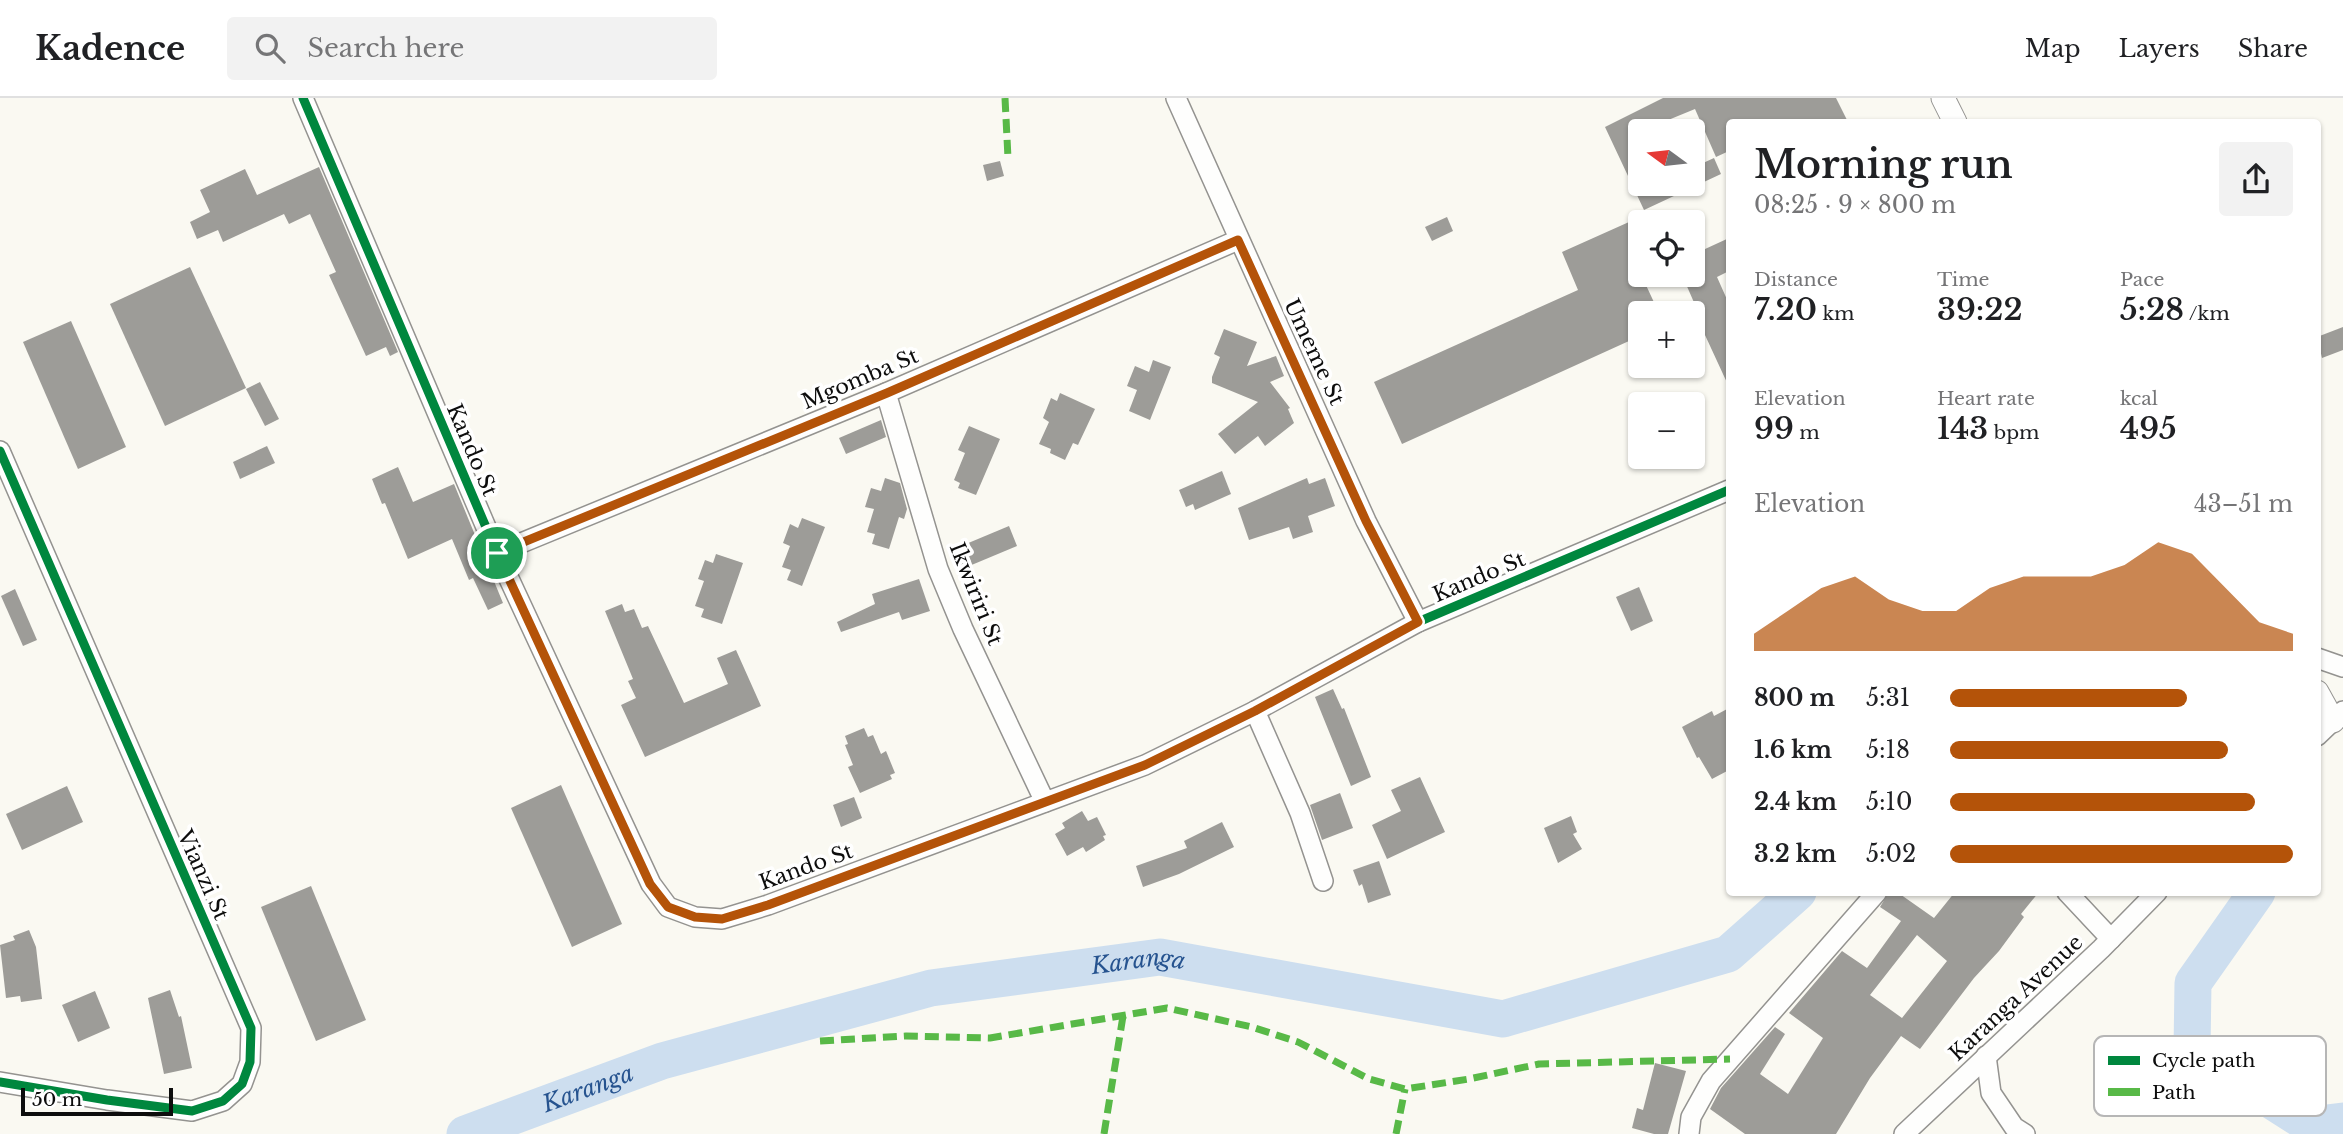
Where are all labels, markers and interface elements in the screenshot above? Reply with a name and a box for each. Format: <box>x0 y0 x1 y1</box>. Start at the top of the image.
search box <box>227 17 717 80</box>
text: Kadence <box>35 28 185 69</box>
icon: search <box>251 29 289 67</box>
text: Search here <box>307 32 464 64</box>
text: Map <box>2025 34 2081 63</box>
text: Layers <box>2119 34 2200 63</box>
text: Share <box>2238 34 2308 63</box>
north arrow <box>1628 119 1704 196</box>
map controls <box>1628 119 1705 469</box>
text: Morning run <box>1754 141 2013 188</box>
button: share <box>2219 142 2293 216</box>
text: 08:25 · 9 × 800 m <box>1754 191 1956 219</box>
button: locate <box>1628 210 1705 287</box>
text: Distance <box>1754 268 1838 291</box>
text: Time <box>1937 268 1989 291</box>
text: Pace <box>2120 268 2164 291</box>
text: 7.20 <box>1754 291 1817 328</box>
text: 39:22 <box>1937 291 2023 328</box>
text: 5:28 <box>2120 291 2184 328</box>
street label: Umeme St <box>1278 295 1350 409</box>
button: + <box>1628 301 1705 378</box>
text: km <box>1817 302 1855 325</box>
text: /km <box>2184 302 2230 325</box>
street label: Mgomba St <box>798 343 922 415</box>
text: Elevation <box>1754 387 1846 410</box>
text: Heart rate <box>1937 387 2035 410</box>
text: kcal <box>2120 387 2158 410</box>
button: − <box>1628 392 1705 469</box>
street label: Kando St <box>441 400 503 500</box>
text: 99 <box>1754 410 1794 447</box>
text: 143 <box>1937 410 1988 447</box>
text: 495 <box>2120 410 2177 447</box>
text: m <box>1794 421 1820 444</box>
text: bpm <box>1988 421 2039 444</box>
text: Elevation <box>1754 490 1865 518</box>
text: 43–51 m <box>2194 490 2293 518</box>
pin <box>467 523 527 583</box>
icon: arrive <box>478 534 516 572</box>
street label: Ikwiriri St <box>944 539 1008 649</box>
street label: Kando St <box>1429 546 1529 608</box>
text: 800 m <box>1754 684 1835 712</box>
text: 5:31 <box>1866 684 1910 712</box>
text: 1.6 km <box>1754 736 1832 764</box>
text: 5:18 <box>1866 736 1910 764</box>
text: 2.4 km <box>1754 788 1837 816</box>
text: 5:10 <box>1866 788 1912 816</box>
street label: Vianzi St <box>171 825 234 924</box>
street label: Kando St <box>756 838 856 896</box>
text: 3.2 km <box>1754 840 1836 868</box>
text: 5:02 <box>1866 840 1916 868</box>
street label: Karanga Avenue <box>1944 929 2088 1067</box>
water label: Karanga <box>1088 943 1188 980</box>
legend <box>2094 1036 2326 1116</box>
text: Cycle path <box>2152 1049 2255 1072</box>
water label: Karanga <box>537 1059 637 1119</box>
text: Path <box>2152 1081 2196 1104</box>
scale bar <box>21 1085 173 1117</box>
text: 50 m <box>32 1088 82 1111</box>

